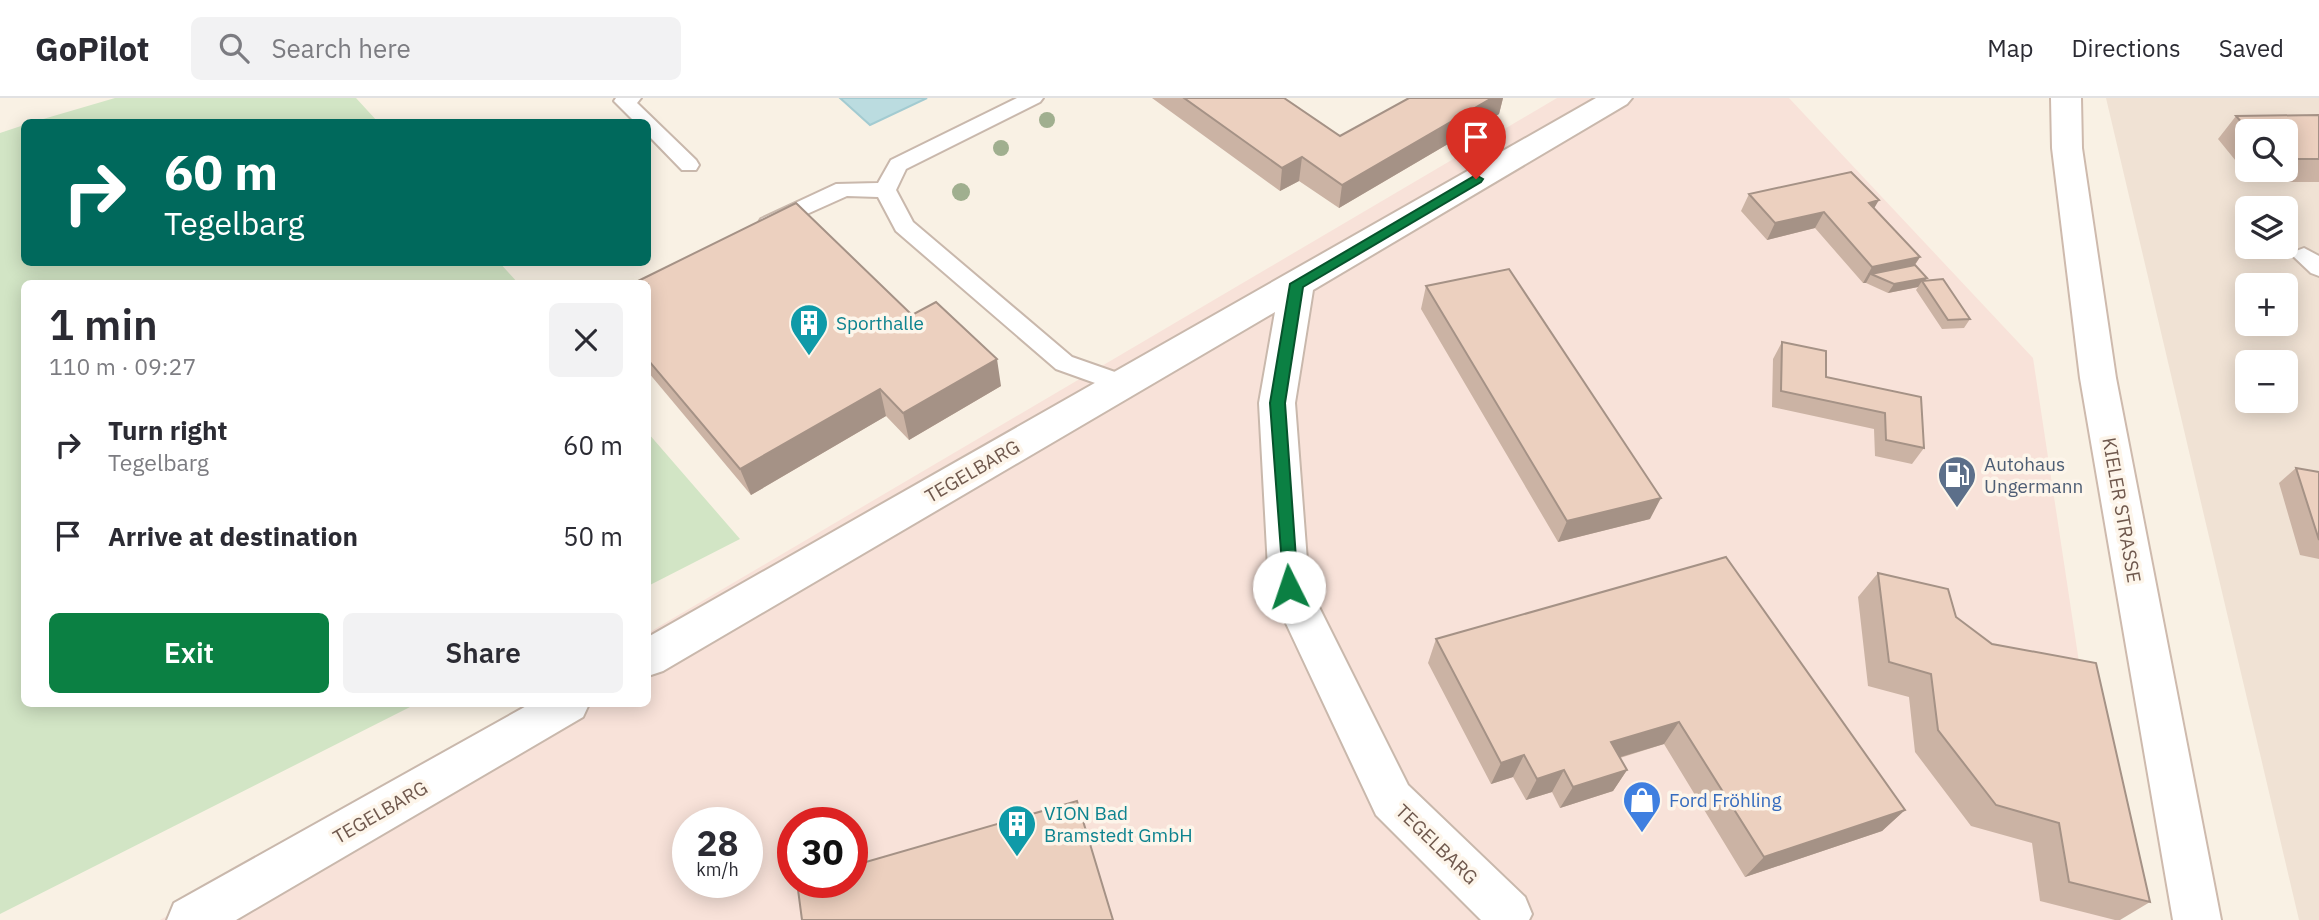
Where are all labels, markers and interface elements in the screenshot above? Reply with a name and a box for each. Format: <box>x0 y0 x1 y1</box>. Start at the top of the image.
search box <box>191 17 681 80</box>
text: GoPilot <box>35 27 149 70</box>
icon: search <box>215 29 253 67</box>
text: Search here <box>271 31 411 65</box>
text: Map <box>1987 32 2033 64</box>
text: Directions <box>2071 32 2181 64</box>
text: Saved <box>2219 32 2284 64</box>
pin <box>1446 107 1506 179</box>
icon: arrive <box>1457 118 1495 156</box>
map controls <box>2235 119 2298 413</box>
button: search <box>2235 119 2298 182</box>
text: 60 m <box>164 140 278 203</box>
icon: right <box>49 147 140 238</box>
button: layers <box>2235 196 2298 259</box>
text: Tegelbarg <box>164 202 304 244</box>
button: + <box>2235 273 2298 336</box>
text: 1 min <box>49 297 158 352</box>
building icon: Sporthalle <box>788 302 830 357</box>
button: close <box>549 303 623 377</box>
place label: Sporthalle <box>836 311 924 335</box>
button: − <box>2235 350 2298 413</box>
text: 110 m · 09:27 <box>49 351 196 381</box>
text: Turn right <box>108 413 227 447</box>
icon: right <box>49 426 87 464</box>
text: 60 m <box>563 428 623 462</box>
street label: TEGELBARG <box>920 434 1024 508</box>
street label: KIELER STRASSE <box>2097 436 2147 584</box>
text: Tegelbarg <box>108 447 209 477</box>
place label: Autohaus Ungermann <box>1984 452 2083 498</box>
fuel station icon: Autohaus Ungermann <box>1936 454 1978 509</box>
icon: arrive <box>49 517 87 555</box>
text: Arrive at destination <box>108 519 358 553</box>
text: 50 m <box>563 519 623 553</box>
position arrow <box>1252 550 1326 624</box>
button: Exit <box>49 613 329 693</box>
button: Share <box>343 613 623 693</box>
street label: TEGELBARG <box>328 775 432 849</box>
shop icon: Ford Fröhling <box>1621 779 1663 834</box>
place label: Ford Fröhling <box>1669 788 1781 812</box>
street label: TEGELBARG <box>1391 799 1483 889</box>
place label: VION Bad Bramstedt GmbH <box>1044 801 1193 847</box>
building icon: VION Bad Bramstedt GmbH <box>996 803 1038 858</box>
speed limit sign: 30 <box>777 807 868 898</box>
text: 28 <box>696 820 739 866</box>
text: km/h <box>696 858 739 881</box>

